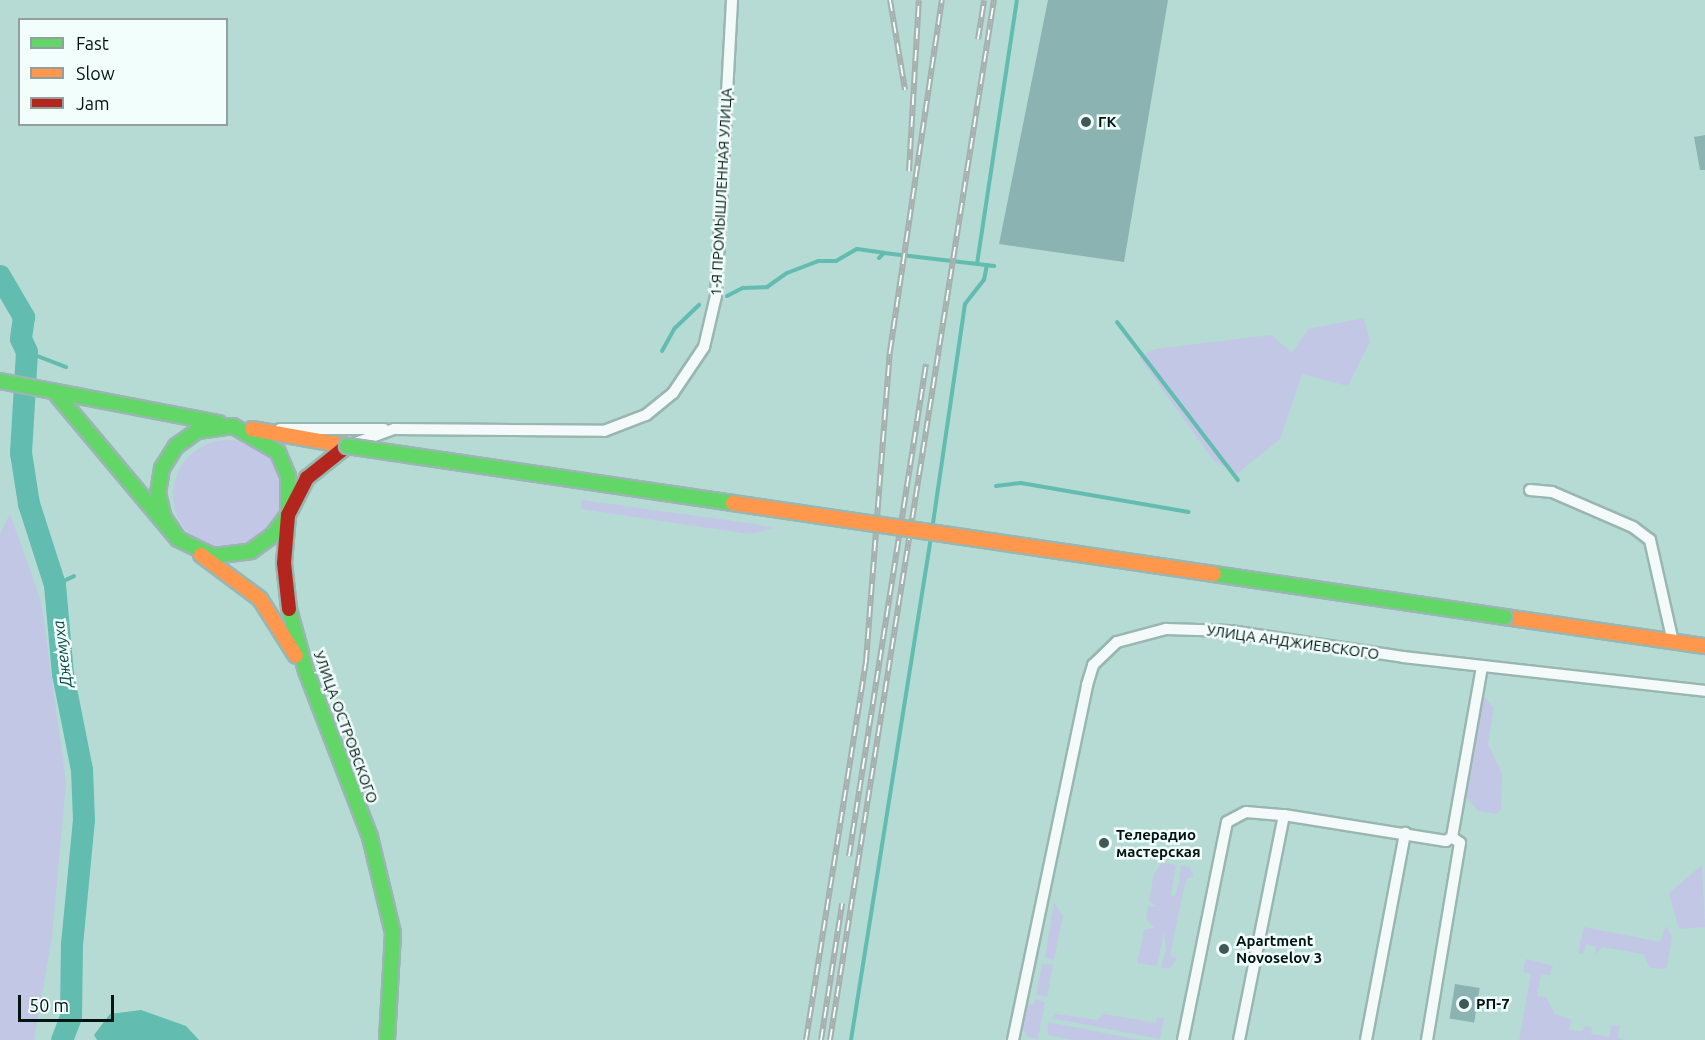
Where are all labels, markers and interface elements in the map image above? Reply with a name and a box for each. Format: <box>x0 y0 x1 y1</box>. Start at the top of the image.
legend <box>18 18 228 126</box>
text: Fast <box>76 33 109 53</box>
text: Slow <box>76 63 115 83</box>
street label: 1-Я ПРОМЫШЛЕННАЯ УЛИЦА <box>707 87 735 297</box>
text: Jam <box>76 93 110 113</box>
place label: ГК <box>1098 113 1117 131</box>
marker: ГК <box>1079 115 1093 129</box>
water label: Джемуха <box>48 620 76 688</box>
street label: УЛИЦА АНДЖИЕВСКОГО <box>1206 621 1380 663</box>
street label: УЛИЦА ОСТРОВСКОГО <box>310 648 382 806</box>
place label: Телерадио мастерская <box>1116 825 1201 860</box>
marker: Телерадио мастерская <box>1097 836 1111 850</box>
place label: Apartment Novoselov 3 <box>1236 931 1322 966</box>
marker: Apartment Novoselov 3 <box>1217 942 1231 956</box>
scale bar <box>21 983 117 1021</box>
text: 50 m <box>29 995 69 1015</box>
place label: РП-7 <box>1476 995 1510 1013</box>
marker: РП-7 <box>1457 997 1471 1011</box>

